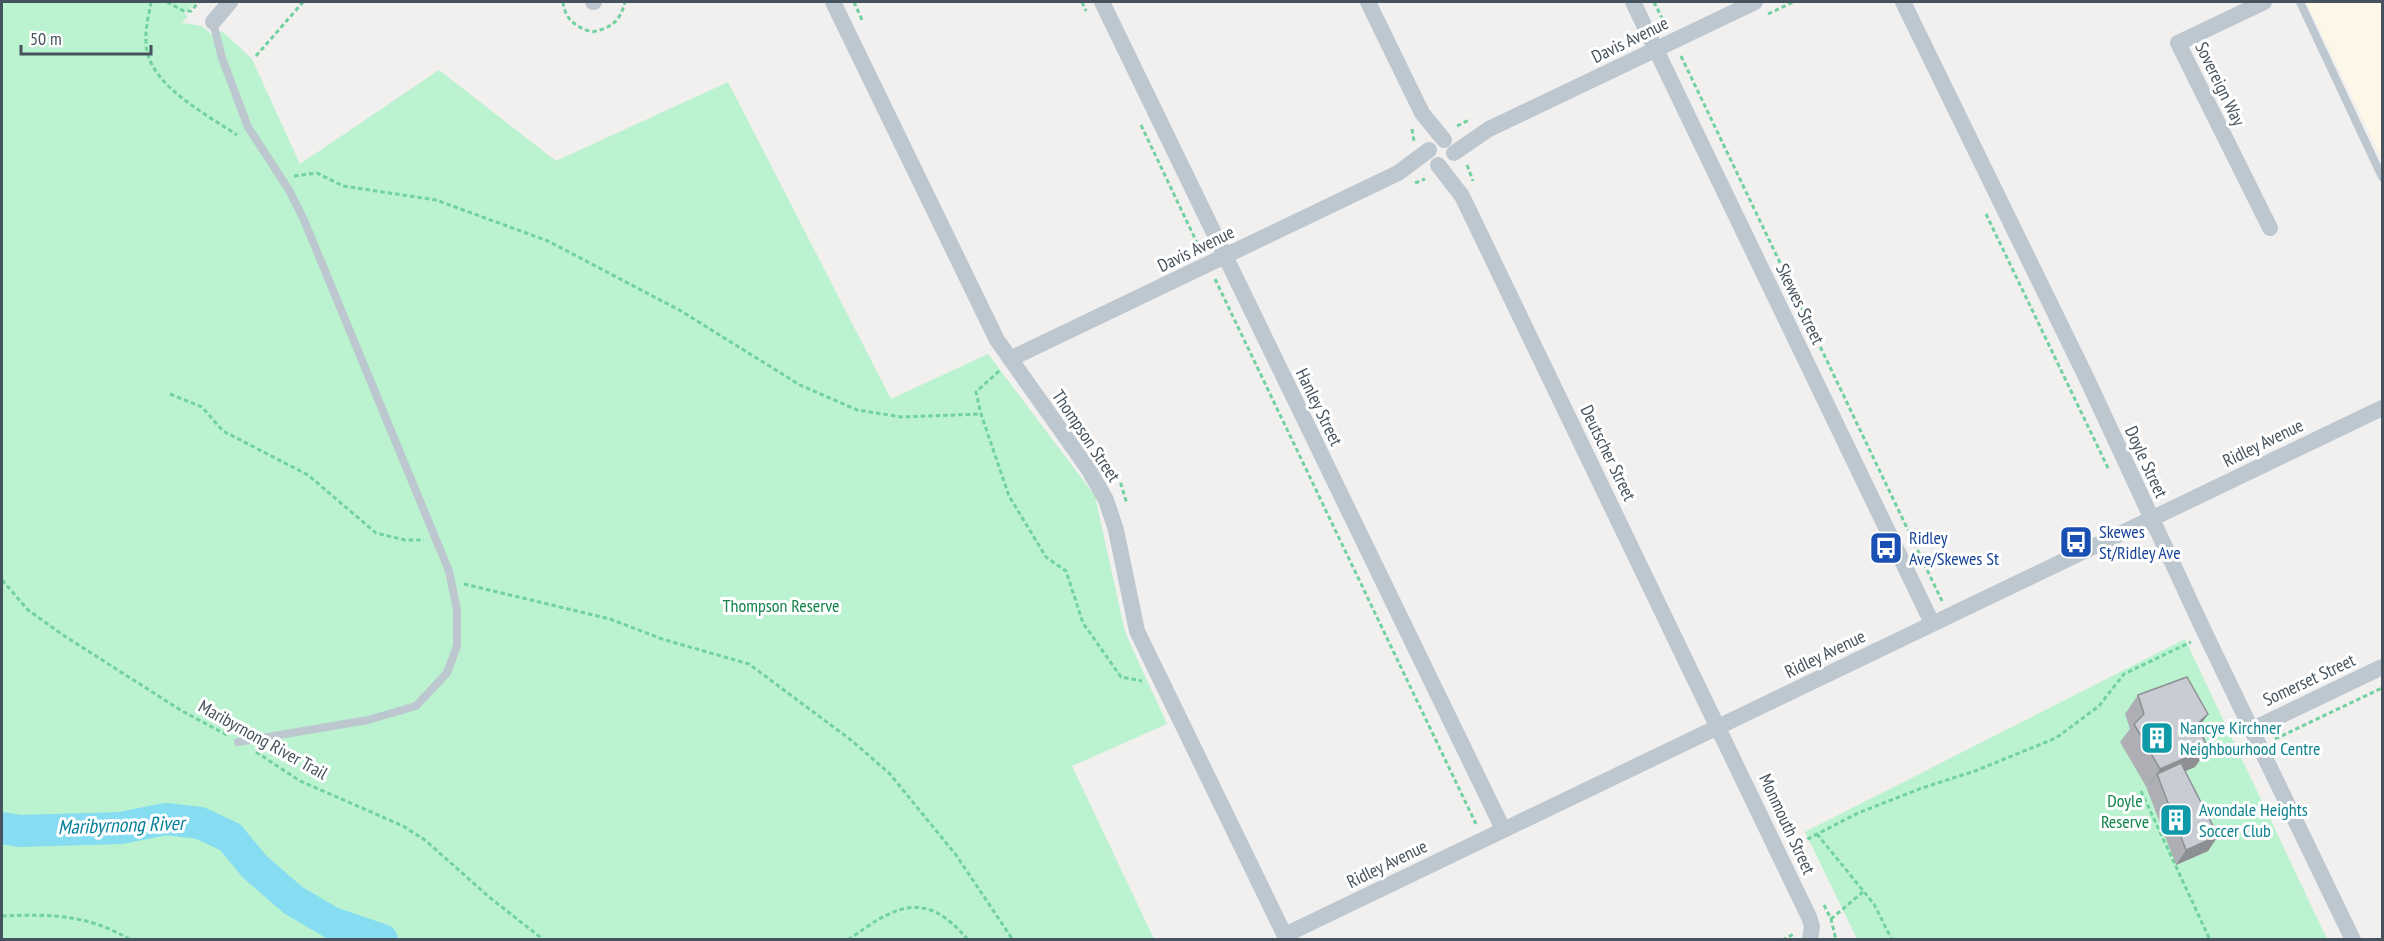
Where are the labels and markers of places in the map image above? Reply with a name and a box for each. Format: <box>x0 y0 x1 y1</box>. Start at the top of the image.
place label: Skewes St/Ridley Ave <box>2099 520 2181 564</box>
bus stop icon: Skewes St/Ridley Ave <box>2058 524 2094 560</box>
place label: Ridley Ave/Skewes St <box>1909 526 1999 570</box>
bus stop icon: Ridley Ave/Skewes St <box>1868 530 1904 566</box>
place label: Nancye Kirchner Neighbourhood Centre <box>2180 716 2321 760</box>
building icon: Nancye Kirchner Neighbourhood Centre <box>2139 720 2175 756</box>
place label: Avondale Heights Soccer Club <box>2199 798 2308 842</box>
building icon: Avondale Heights Soccer Club <box>2158 802 2194 838</box>

